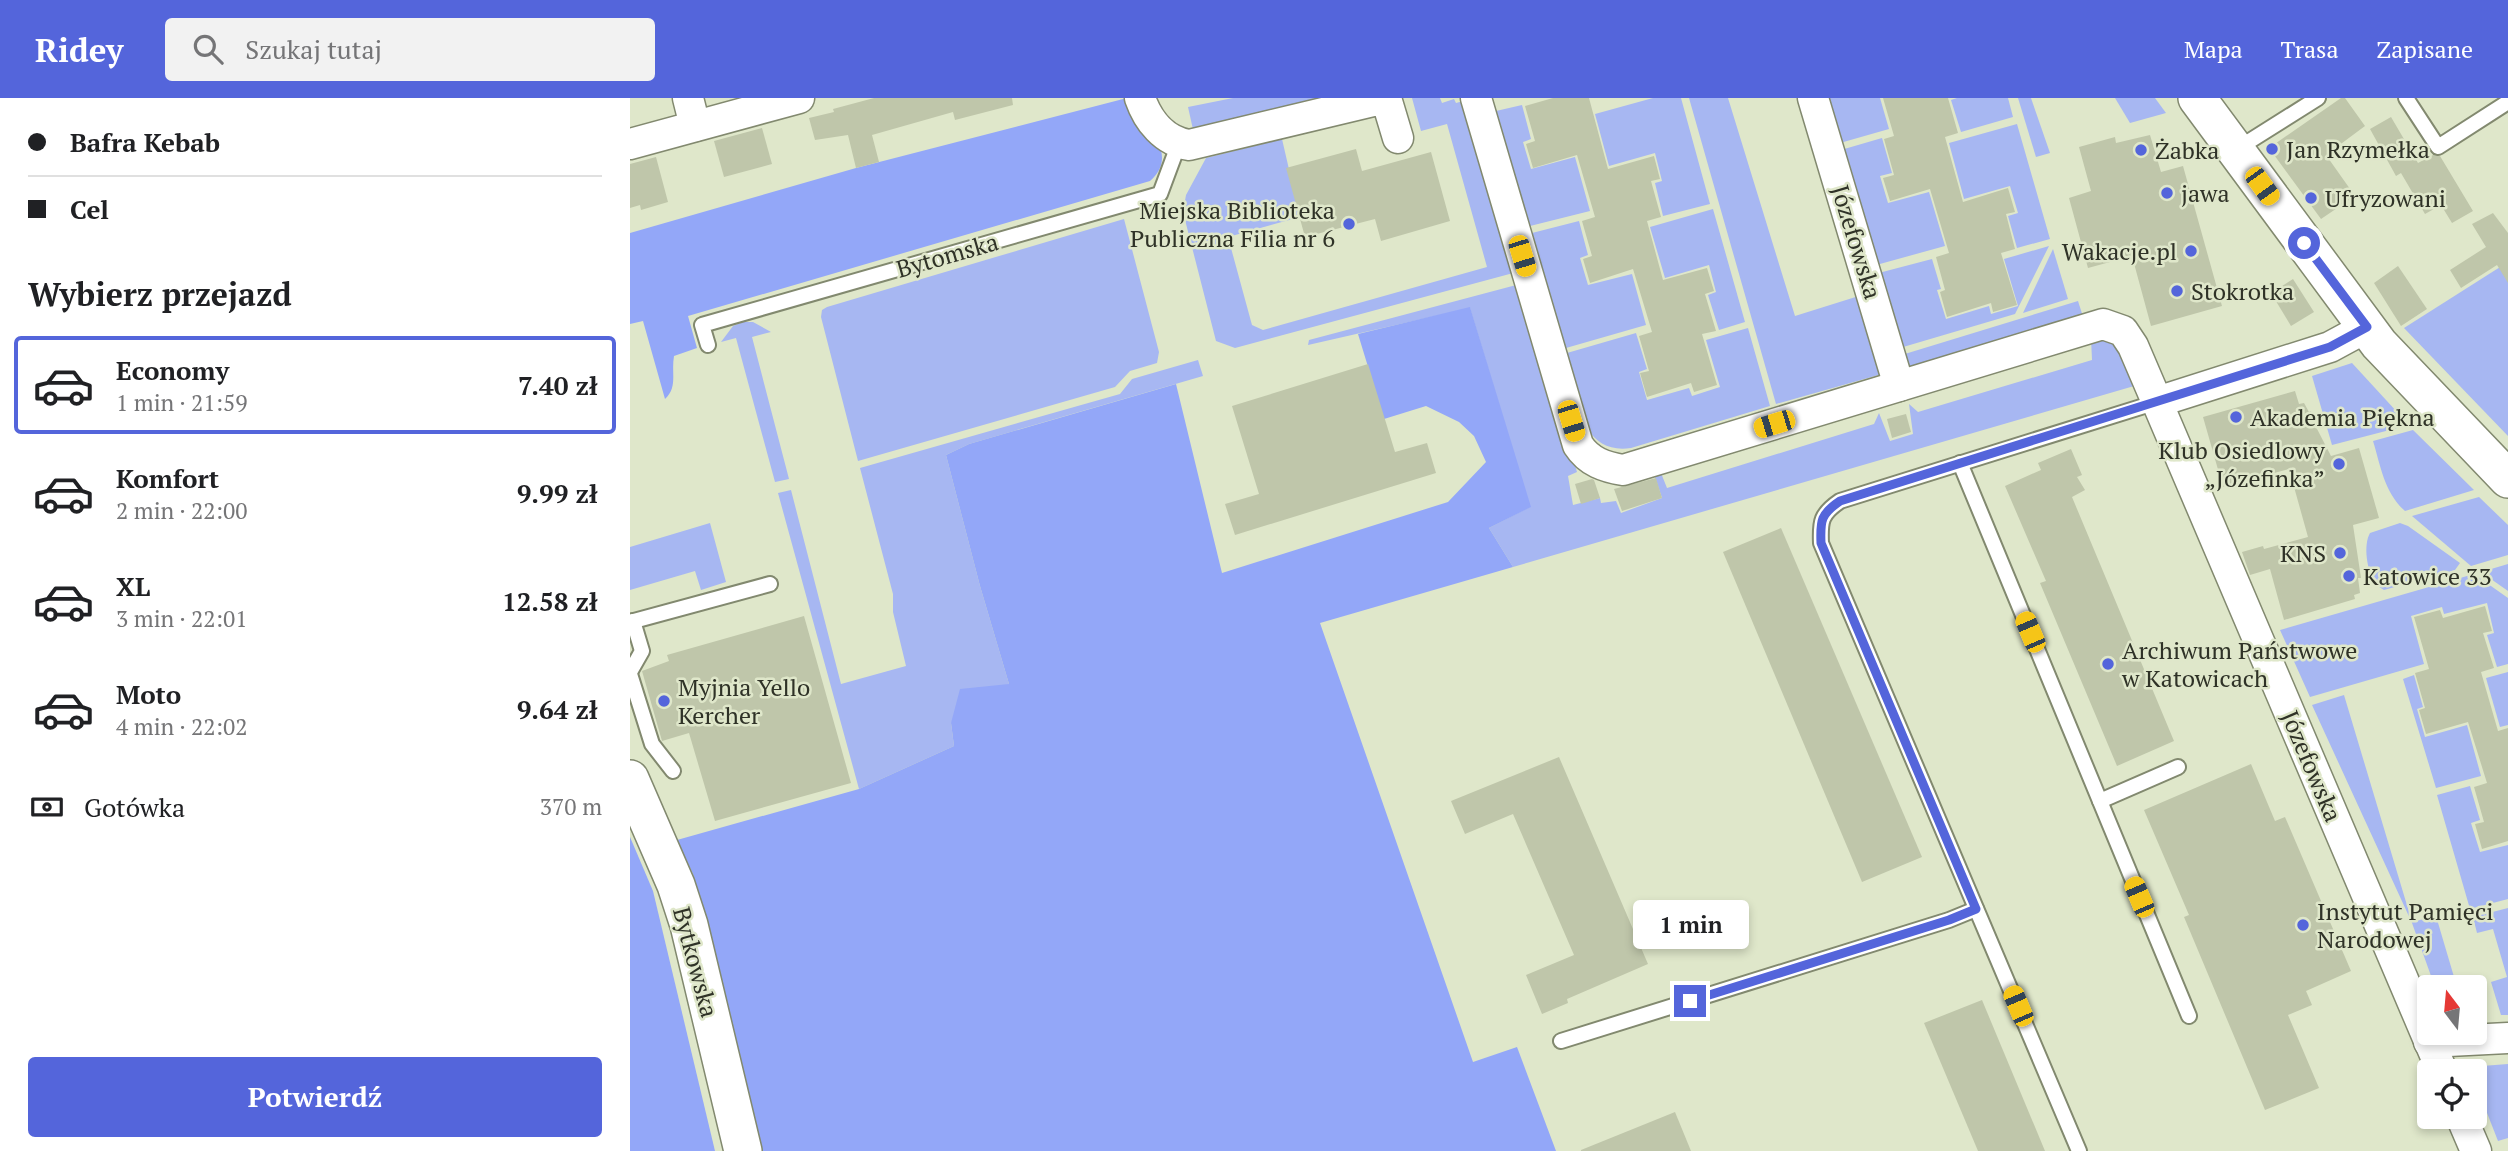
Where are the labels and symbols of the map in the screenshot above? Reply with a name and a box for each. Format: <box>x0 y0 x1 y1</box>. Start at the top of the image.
place label: Jan Rzymełka <box>2286 133 2430 165</box>
place label: Żabka <box>2155 134 2219 166</box>
marker: Jan Rzymełka <box>2264 141 2280 157</box>
marker: Żabka <box>2133 142 2149 158</box>
car <box>2242 163 2283 209</box>
place label: jawa <box>2181 177 2230 209</box>
street label: Józefowska <box>1824 181 1890 303</box>
place label: Ufryzowani <box>2325 182 2446 214</box>
marker: jawa <box>2159 185 2175 201</box>
marker: Ufryzowani <box>2303 190 2319 206</box>
place label: Miejska Biblioteka Publiczna Filia nr 6 <box>1130 194 1335 254</box>
marker: Miejska Biblioteka Publiczna Filia nr 6 <box>1341 216 1357 232</box>
street label: Bytomska <box>892 225 1002 285</box>
route start <box>2288 227 2320 259</box>
car <box>1506 233 1539 279</box>
place label: Wakacje.pl <box>2062 235 2177 267</box>
marker: Wakacje.pl <box>2183 243 2199 259</box>
place label: Stokrotka <box>2191 275 2294 307</box>
marker: Stokrotka <box>2169 283 2185 299</box>
car <box>1555 398 1588 444</box>
place label: Akademia Piękna <box>2250 401 2435 433</box>
car <box>1751 408 1798 440</box>
marker: Akademia Piękna <box>2228 409 2244 425</box>
place label: Klub Osiedlowy „Józefinka” <box>2158 434 2326 494</box>
marker: Klub Osiedlowy „Józefinka” <box>2331 456 2347 472</box>
place label: KNS <box>2280 537 2326 569</box>
marker: KNS <box>2332 545 2348 561</box>
place label: Katowice 33 <box>2363 560 2491 592</box>
marker: Katowice 33 <box>2341 568 2357 584</box>
car <box>2013 609 2048 655</box>
place label: Archiwum Państwowe w Katowicach <box>2121 634 2357 694</box>
marker: Archiwum Państwowe w Katowicach <box>2100 656 2116 672</box>
place label: Myjnia Yello Kercher <box>678 671 810 731</box>
marker: Myjnia Yello Kercher <box>656 693 672 709</box>
street label: Józefowska <box>2274 706 2350 826</box>
car <box>2122 874 2157 920</box>
place label: Instytut Pamięci Narodowej <box>2317 895 2493 955</box>
callout: 1 min <box>1632 900 1748 948</box>
street label: Bytkowska <box>666 903 726 1021</box>
marker: Instytut Pamięci Narodowej <box>2295 917 2311 933</box>
north arrow <box>2417 975 2487 1045</box>
car <box>2001 983 2036 1029</box>
route end <box>1674 985 1706 1017</box>

